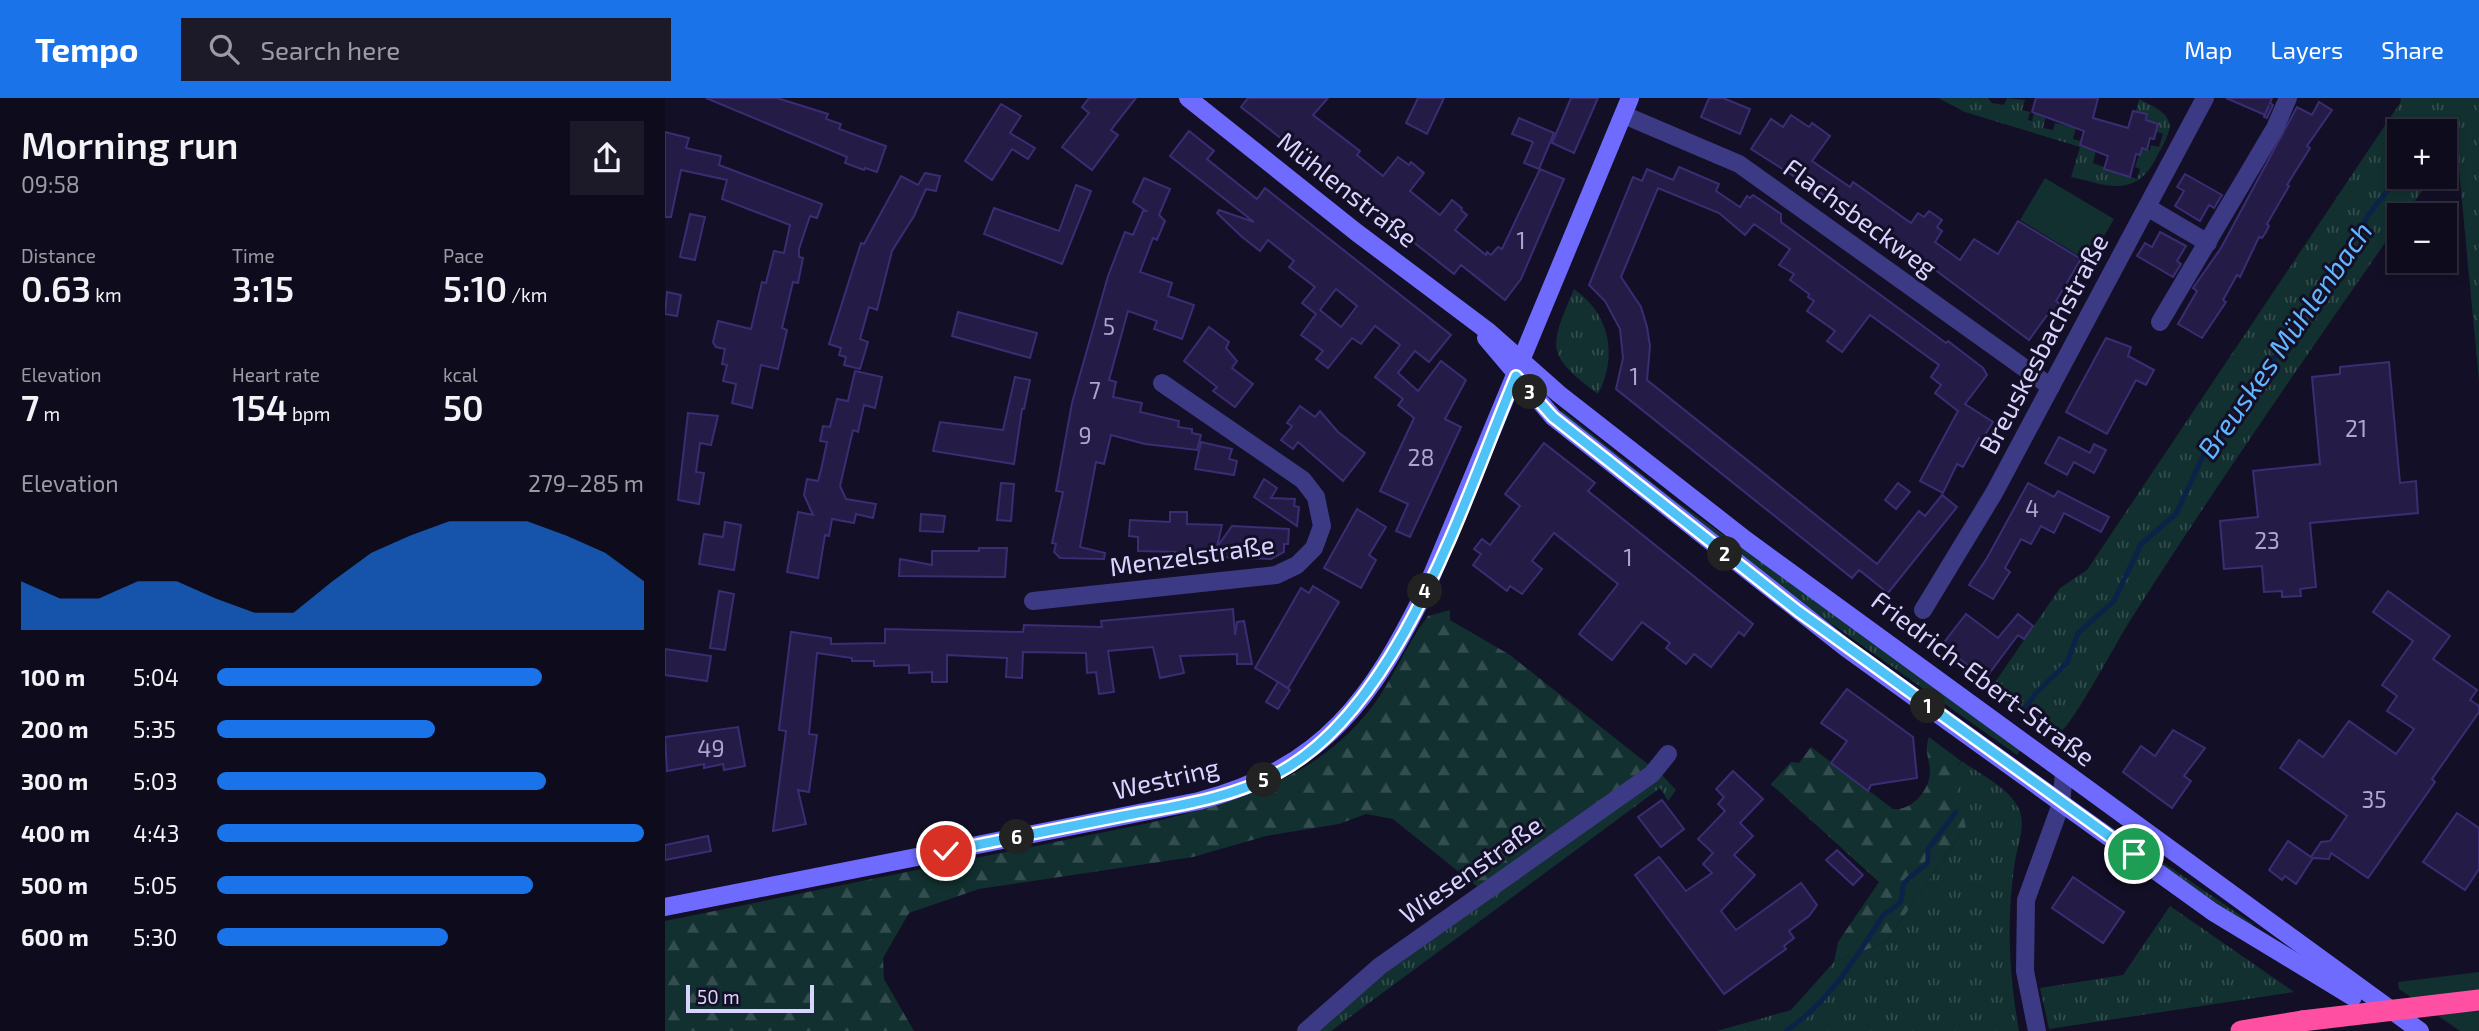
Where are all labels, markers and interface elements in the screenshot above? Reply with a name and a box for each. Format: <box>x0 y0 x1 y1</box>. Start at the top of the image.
search box <box>181 18 671 81</box>
text: Tempo <box>35 29 139 69</box>
icon: search <box>205 30 243 68</box>
text: Search here <box>261 34 400 65</box>
text: Map <box>2184 35 2232 64</box>
text: Layers <box>2270 35 2343 64</box>
text: Share <box>2381 35 2444 64</box>
map controls <box>2387 119 2457 273</box>
button: + <box>2387 119 2457 189</box>
text: Morning run <box>21 121 239 167</box>
button: share <box>570 121 644 195</box>
street label: Mühlenstraße <box>1272 125 1424 253</box>
street label: Flachsbeckweg <box>1778 151 1943 283</box>
text: 09:58 <box>21 170 80 198</box>
button: − <box>2387 203 2457 273</box>
water label: Breuskes Mühlenbach <box>2190 215 2379 464</box>
house number: 1 <box>1516 226 1526 254</box>
street label: Breuskesbachstraße <box>1972 228 2114 458</box>
text: Distance <box>21 244 96 267</box>
text: Time <box>232 244 275 267</box>
text: Pace <box>443 244 484 267</box>
text: 0.63 <box>21 267 91 309</box>
text: 3:15 <box>232 267 294 309</box>
text: 5:10 <box>443 267 507 309</box>
text: km <box>91 283 122 306</box>
text: /km <box>507 283 547 306</box>
house number: 5 <box>1103 312 1115 340</box>
house number: 1 <box>1629 362 1639 390</box>
text: Elevation <box>21 363 102 386</box>
text: Heart rate <box>232 363 320 386</box>
text: kcal <box>443 363 478 386</box>
pin: 3 <box>1513 374 1547 410</box>
house number: 7 <box>1089 376 1101 404</box>
text: 3 <box>1524 380 1535 403</box>
text: 7 <box>21 386 39 428</box>
text: 154 <box>232 386 288 428</box>
text: 50 <box>443 386 484 428</box>
text: m <box>39 402 60 425</box>
text: bpm <box>288 402 330 425</box>
house number: 21 <box>2345 414 2367 442</box>
house number: 9 <box>1078 421 1092 449</box>
house number: 28 <box>1408 443 1434 471</box>
text: Elevation <box>21 469 119 497</box>
text: 279–285 m <box>528 469 644 497</box>
house number: 4 <box>2025 494 2039 522</box>
house number: 23 <box>2254 526 2280 554</box>
street label: Menzelstraße <box>1107 528 1276 581</box>
pin: 2 <box>1707 536 1743 572</box>
text: 2 <box>1719 542 1730 565</box>
house number: 1 <box>1623 543 1633 571</box>
pin: 4 <box>1407 574 1443 608</box>
text: 4 <box>1418 579 1431 602</box>
street label: Friedrich-Ebert-Straße <box>1866 584 2102 772</box>
text: 100 m <box>21 663 85 691</box>
text: 5:04 <box>133 663 179 691</box>
pin: 1 <box>1911 688 1945 724</box>
text: 1 <box>1923 694 1932 717</box>
text: 200 m <box>21 715 89 743</box>
text: 5:35 <box>133 715 176 743</box>
house number: 49 <box>697 734 725 762</box>
street label: Westring <box>1110 750 1222 805</box>
pin: 5 <box>1247 762 1281 798</box>
text: 300 m <box>21 767 88 795</box>
text: 5:03 <box>133 767 177 795</box>
text: 5 <box>1258 768 1269 791</box>
house number: 35 <box>2361 785 2387 813</box>
street label: Wiesenstraße <box>1393 808 1547 929</box>
text: 400 m <box>21 819 90 847</box>
text: 4:43 <box>133 819 180 847</box>
pin: 6 <box>999 820 1035 854</box>
pin <box>916 821 976 881</box>
pin <box>2104 824 2164 884</box>
text: 6 <box>1011 825 1022 848</box>
icon: check <box>927 832 965 870</box>
icon: arrive <box>2115 835 2153 873</box>
text: 500 m <box>21 871 88 899</box>
text: 5:05 <box>133 871 177 899</box>
text: 600 m <box>21 923 89 951</box>
text: 5:30 <box>133 923 177 951</box>
scale bar <box>686 982 814 1014</box>
text: 50 m <box>697 985 740 1008</box>

